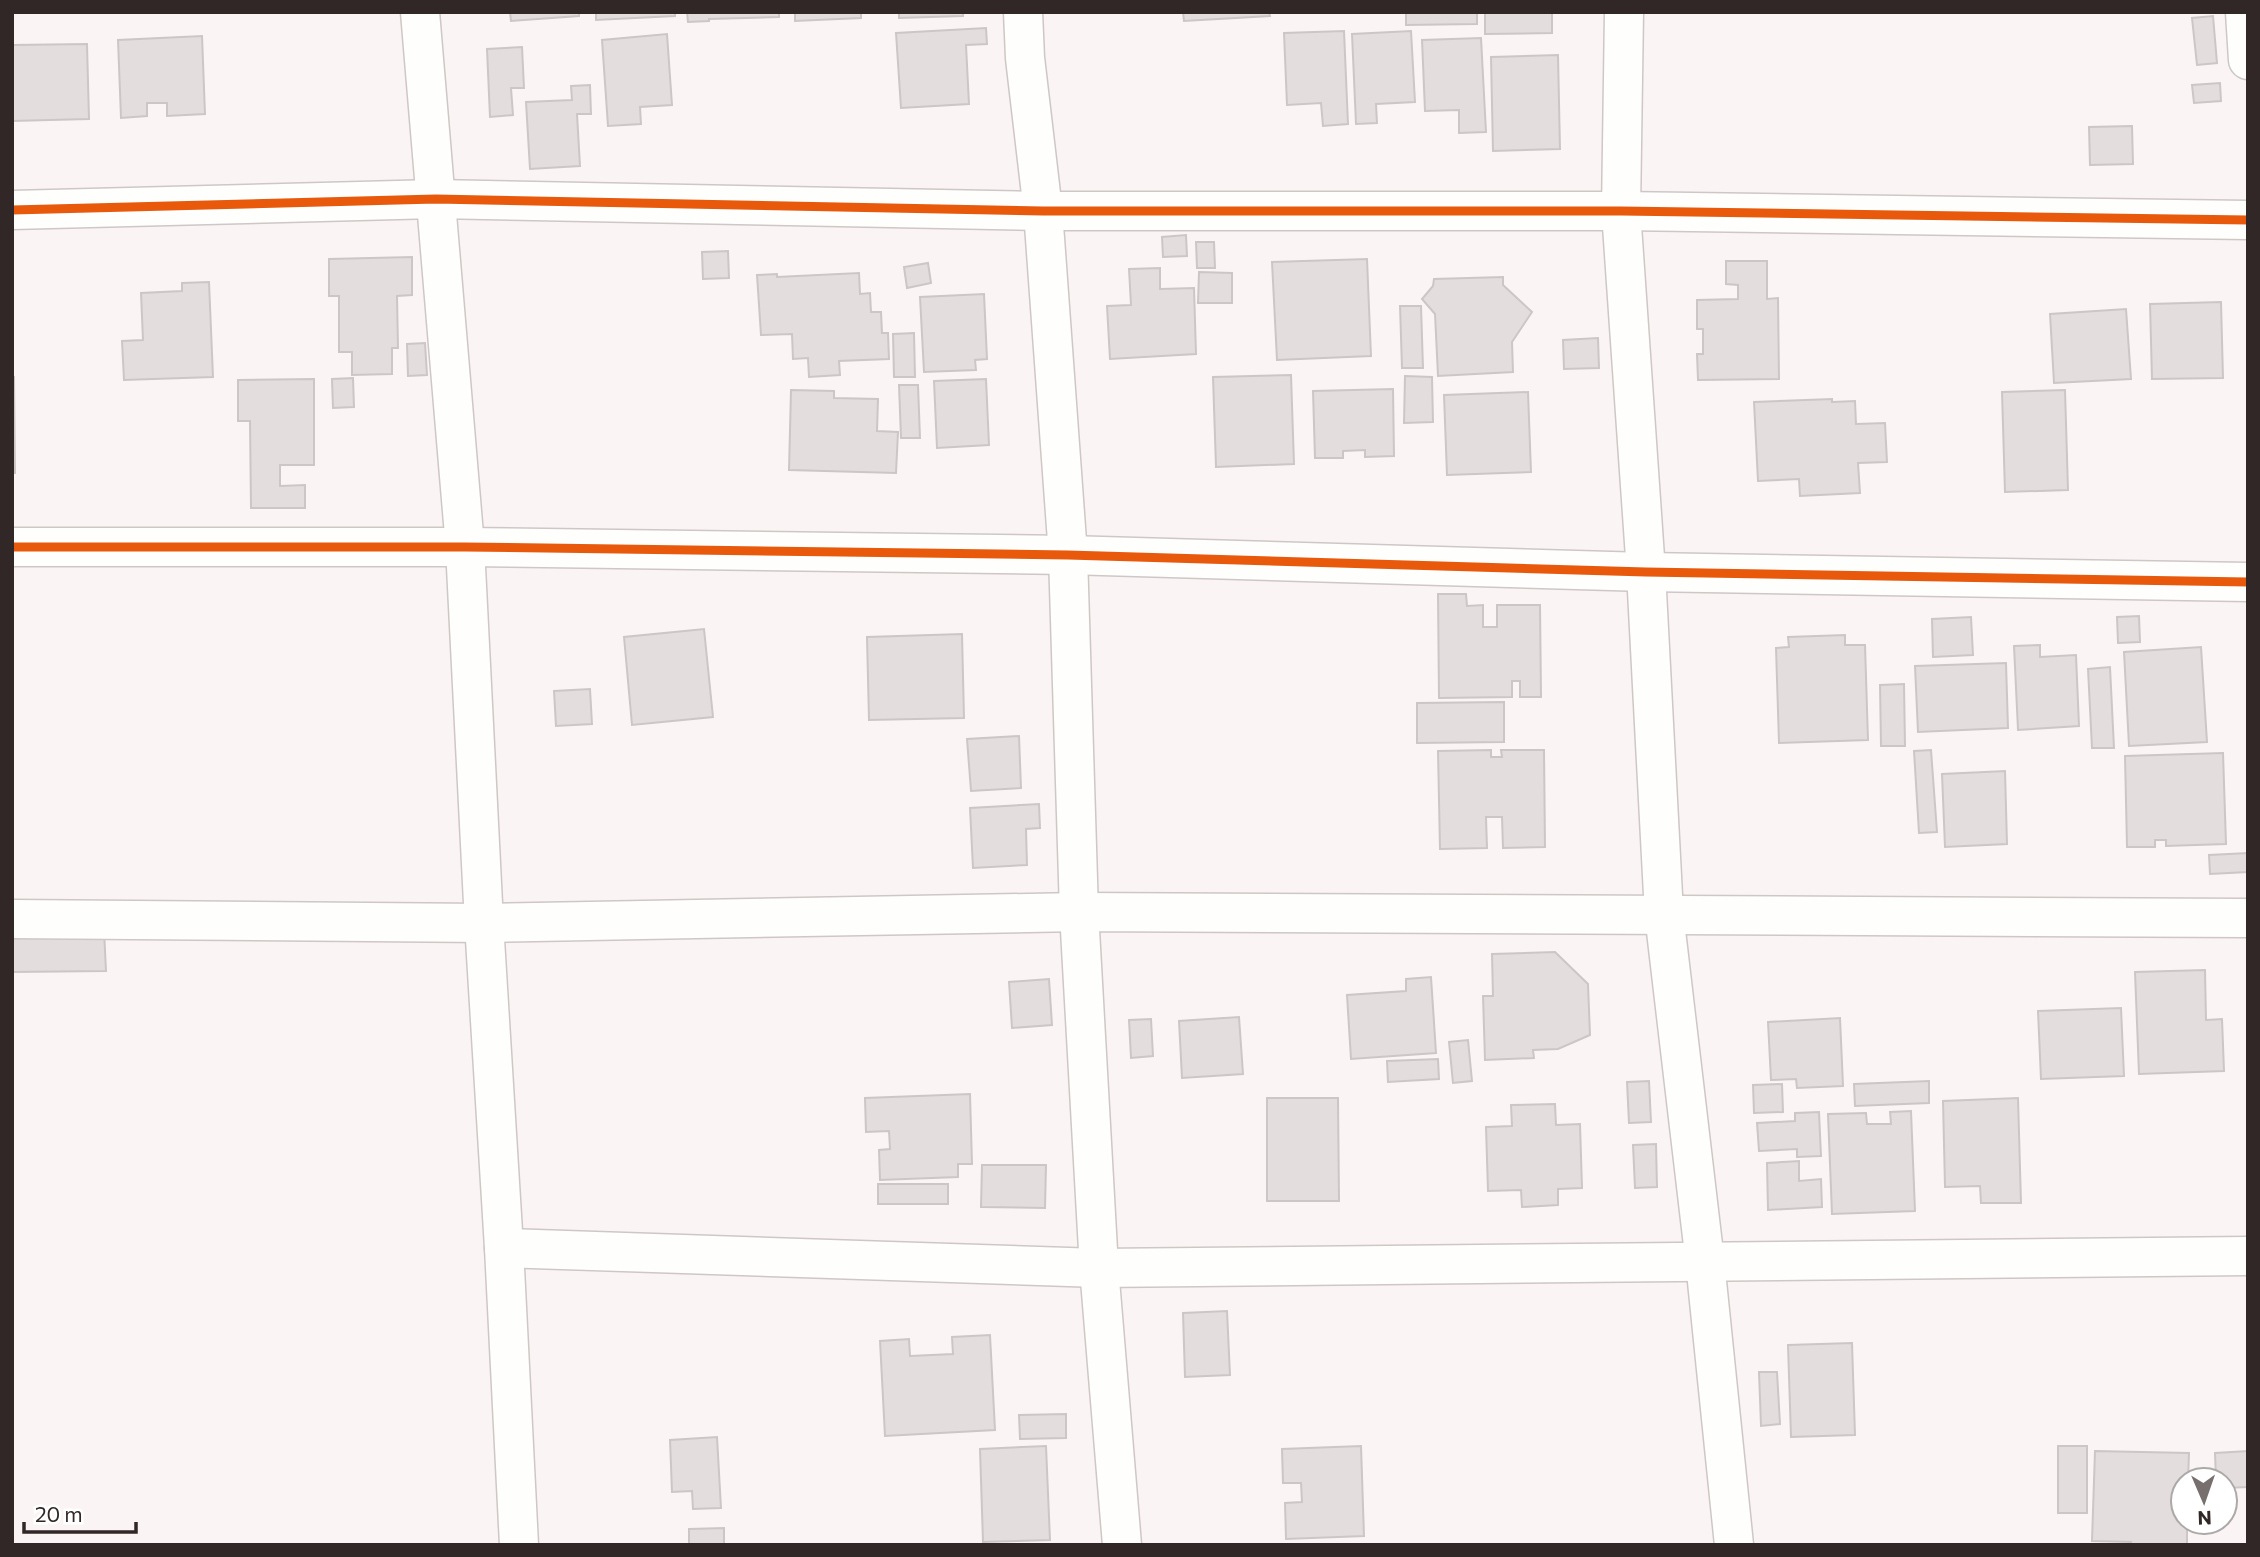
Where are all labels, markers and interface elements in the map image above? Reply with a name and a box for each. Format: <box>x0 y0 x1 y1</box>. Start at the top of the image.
north arrow <box>2169 1466 2239 1536</box>
scale bar <box>24 1490 136 1534</box>
text: 20 m <box>35 1501 83 1526</box>
text: N <box>2197 1507 2212 1530</box>

